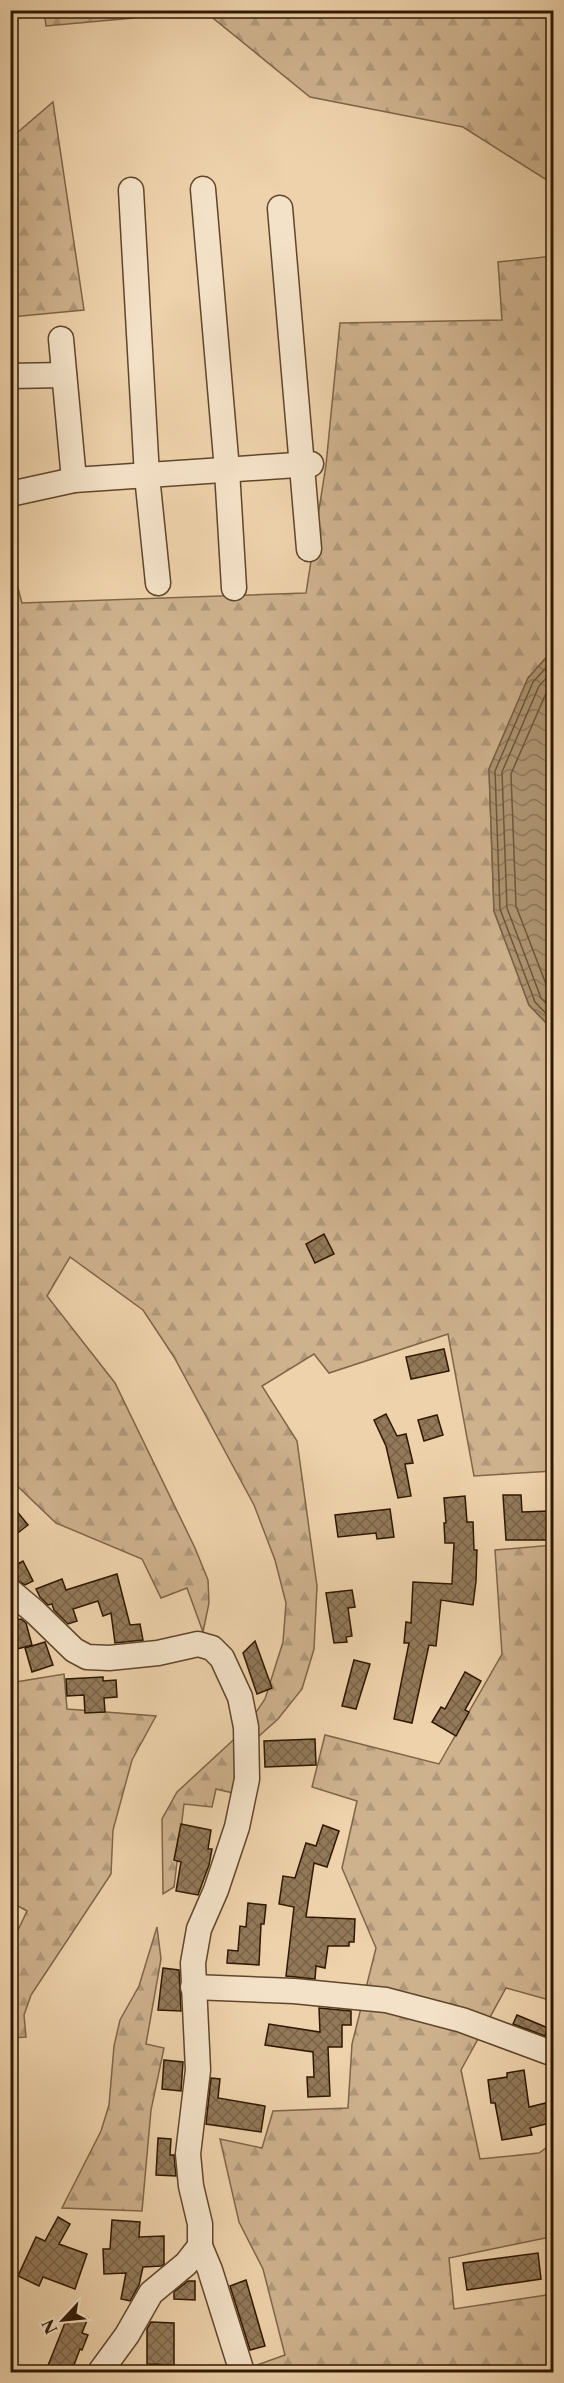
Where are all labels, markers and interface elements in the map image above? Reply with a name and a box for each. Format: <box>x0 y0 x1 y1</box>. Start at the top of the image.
north arrow <box>33 2290 93 2350</box>
text: N <box>37 2316 62 2337</box>

